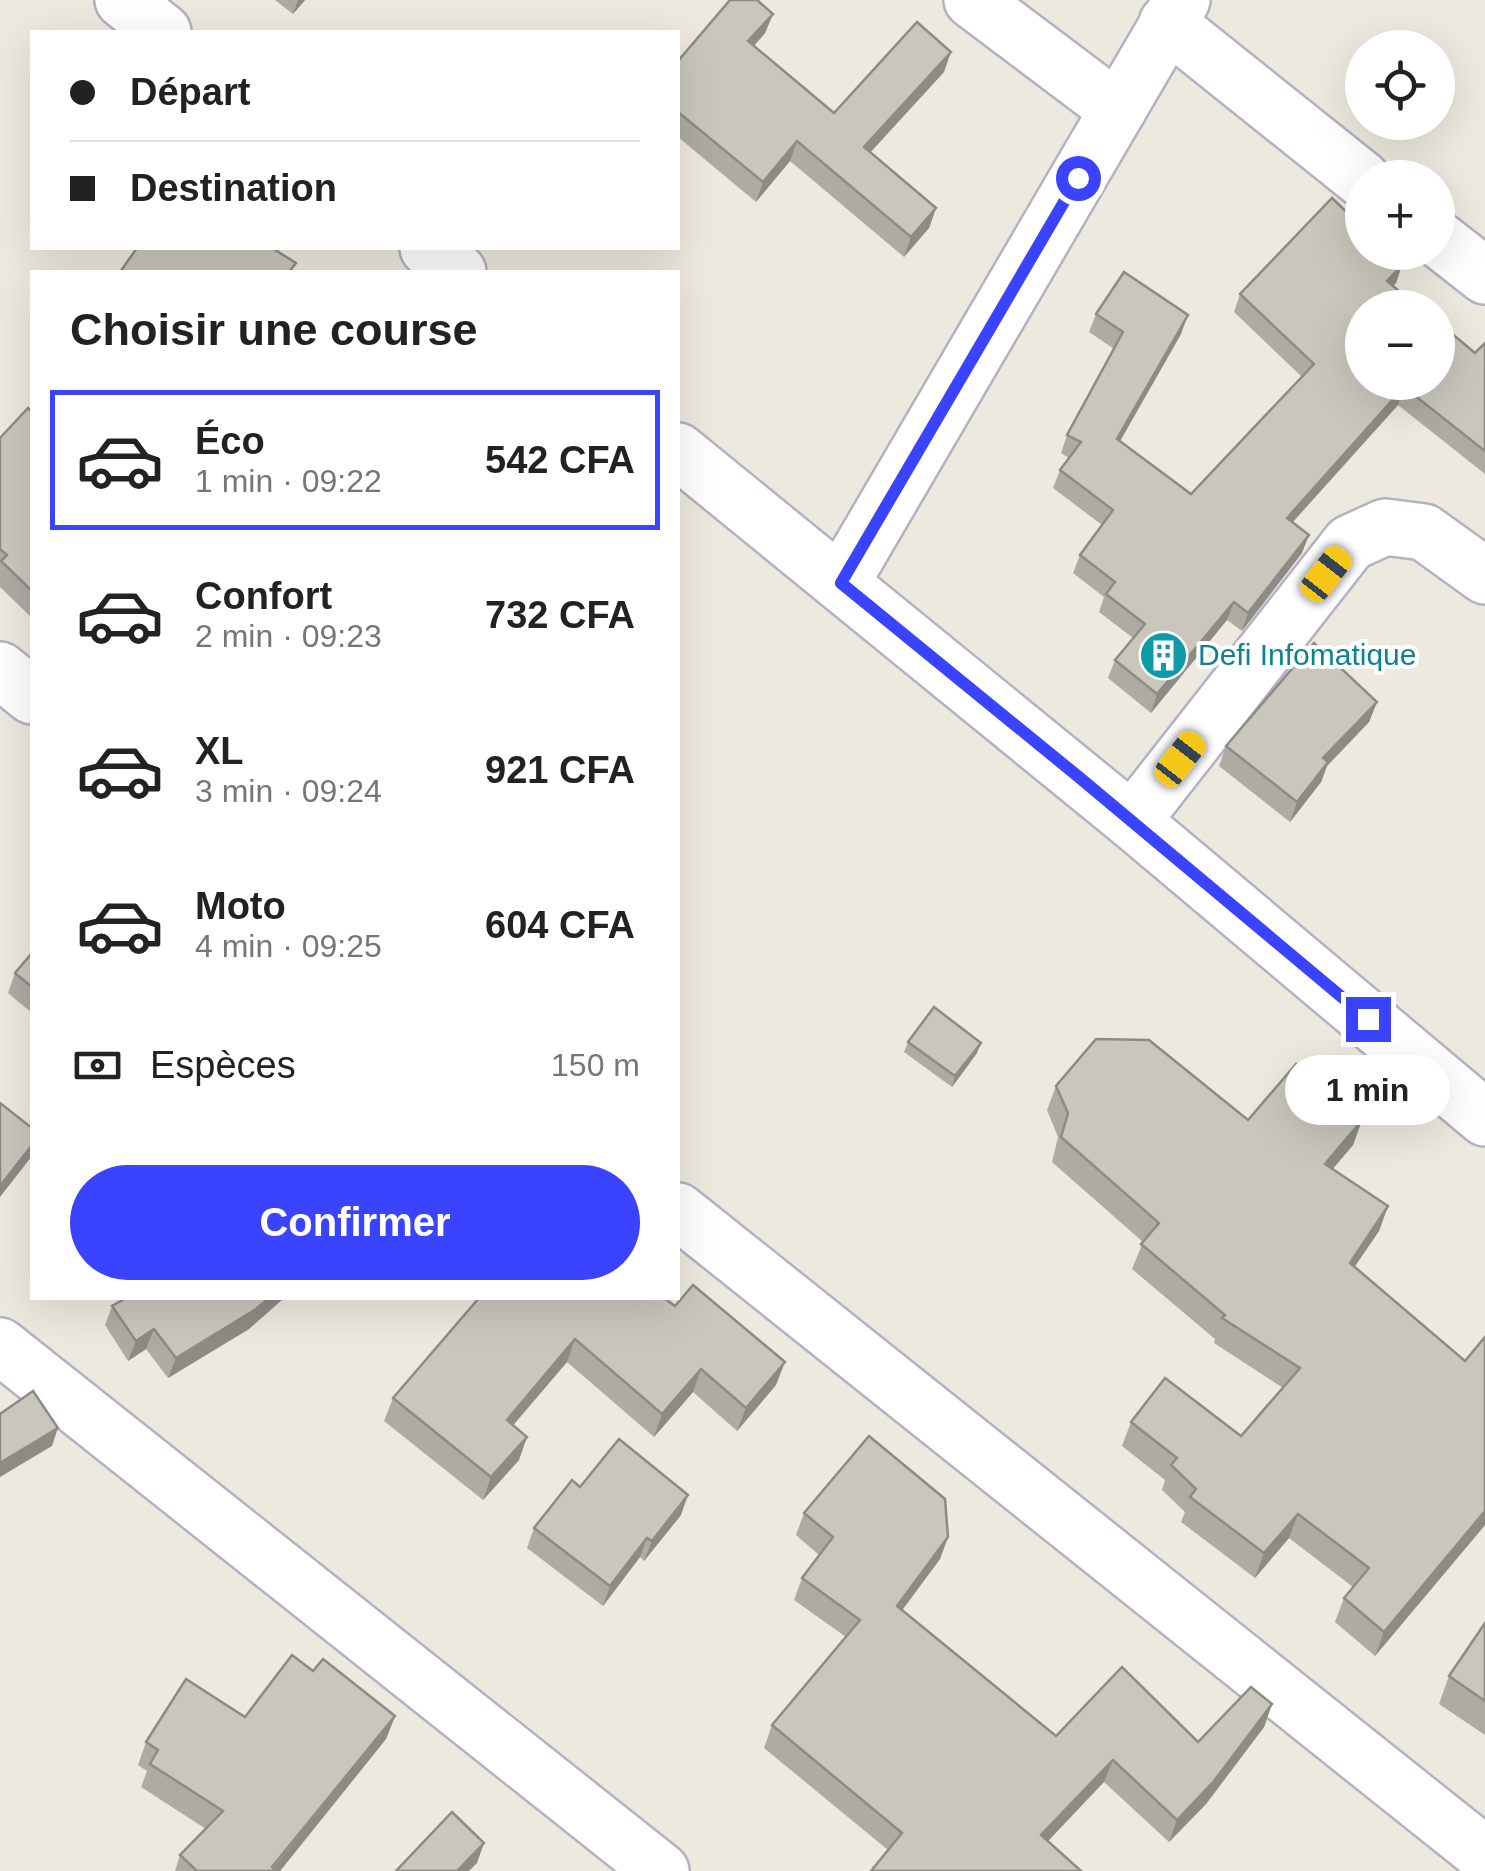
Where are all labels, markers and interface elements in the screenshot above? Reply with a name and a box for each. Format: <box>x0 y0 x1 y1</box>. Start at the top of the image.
map controls <box>1345 30 1455 400</box>
button: locate <box>1345 30 1455 140</box>
text: Départ <box>130 71 250 113</box>
route start <box>1056 156 1101 201</box>
button: + <box>1345 160 1455 270</box>
text: Destination <box>130 167 337 209</box>
button: − <box>1345 290 1455 400</box>
text: Choisir une course <box>70 304 478 355</box>
icon: car <box>75 415 165 505</box>
text: Éco <box>195 420 265 462</box>
text: 542 CFA <box>485 439 635 481</box>
text: 1 min · 09:22 <box>195 463 382 499</box>
car <box>1296 541 1356 607</box>
icon: car <box>75 570 165 660</box>
text: Confort <box>195 575 332 617</box>
text: 732 CFA <box>485 594 635 636</box>
text: 2 min · 09:23 <box>195 618 382 654</box>
building icon: Defi Infomatique <box>1137 629 1189 681</box>
place label: Defi Infomatique <box>1198 638 1416 671</box>
icon: car <box>75 725 165 815</box>
car <box>1150 726 1210 792</box>
text: XL <box>195 730 244 772</box>
text: 921 CFA <box>485 749 635 791</box>
text: 3 min · 09:24 <box>195 773 382 809</box>
icon: car <box>75 880 165 970</box>
text: Moto <box>195 885 286 927</box>
text: 604 CFA <box>485 904 635 946</box>
text: 4 min · 09:25 <box>195 928 382 964</box>
route end <box>1346 997 1391 1042</box>
icon: cash <box>70 1038 125 1093</box>
text: Espèces <box>150 1044 296 1086</box>
text: 150 m <box>551 1047 640 1083</box>
callout: 1 min <box>1286 1054 1450 1124</box>
text: 1 min <box>1326 1072 1409 1108</box>
button: Confirmer <box>70 1165 640 1280</box>

